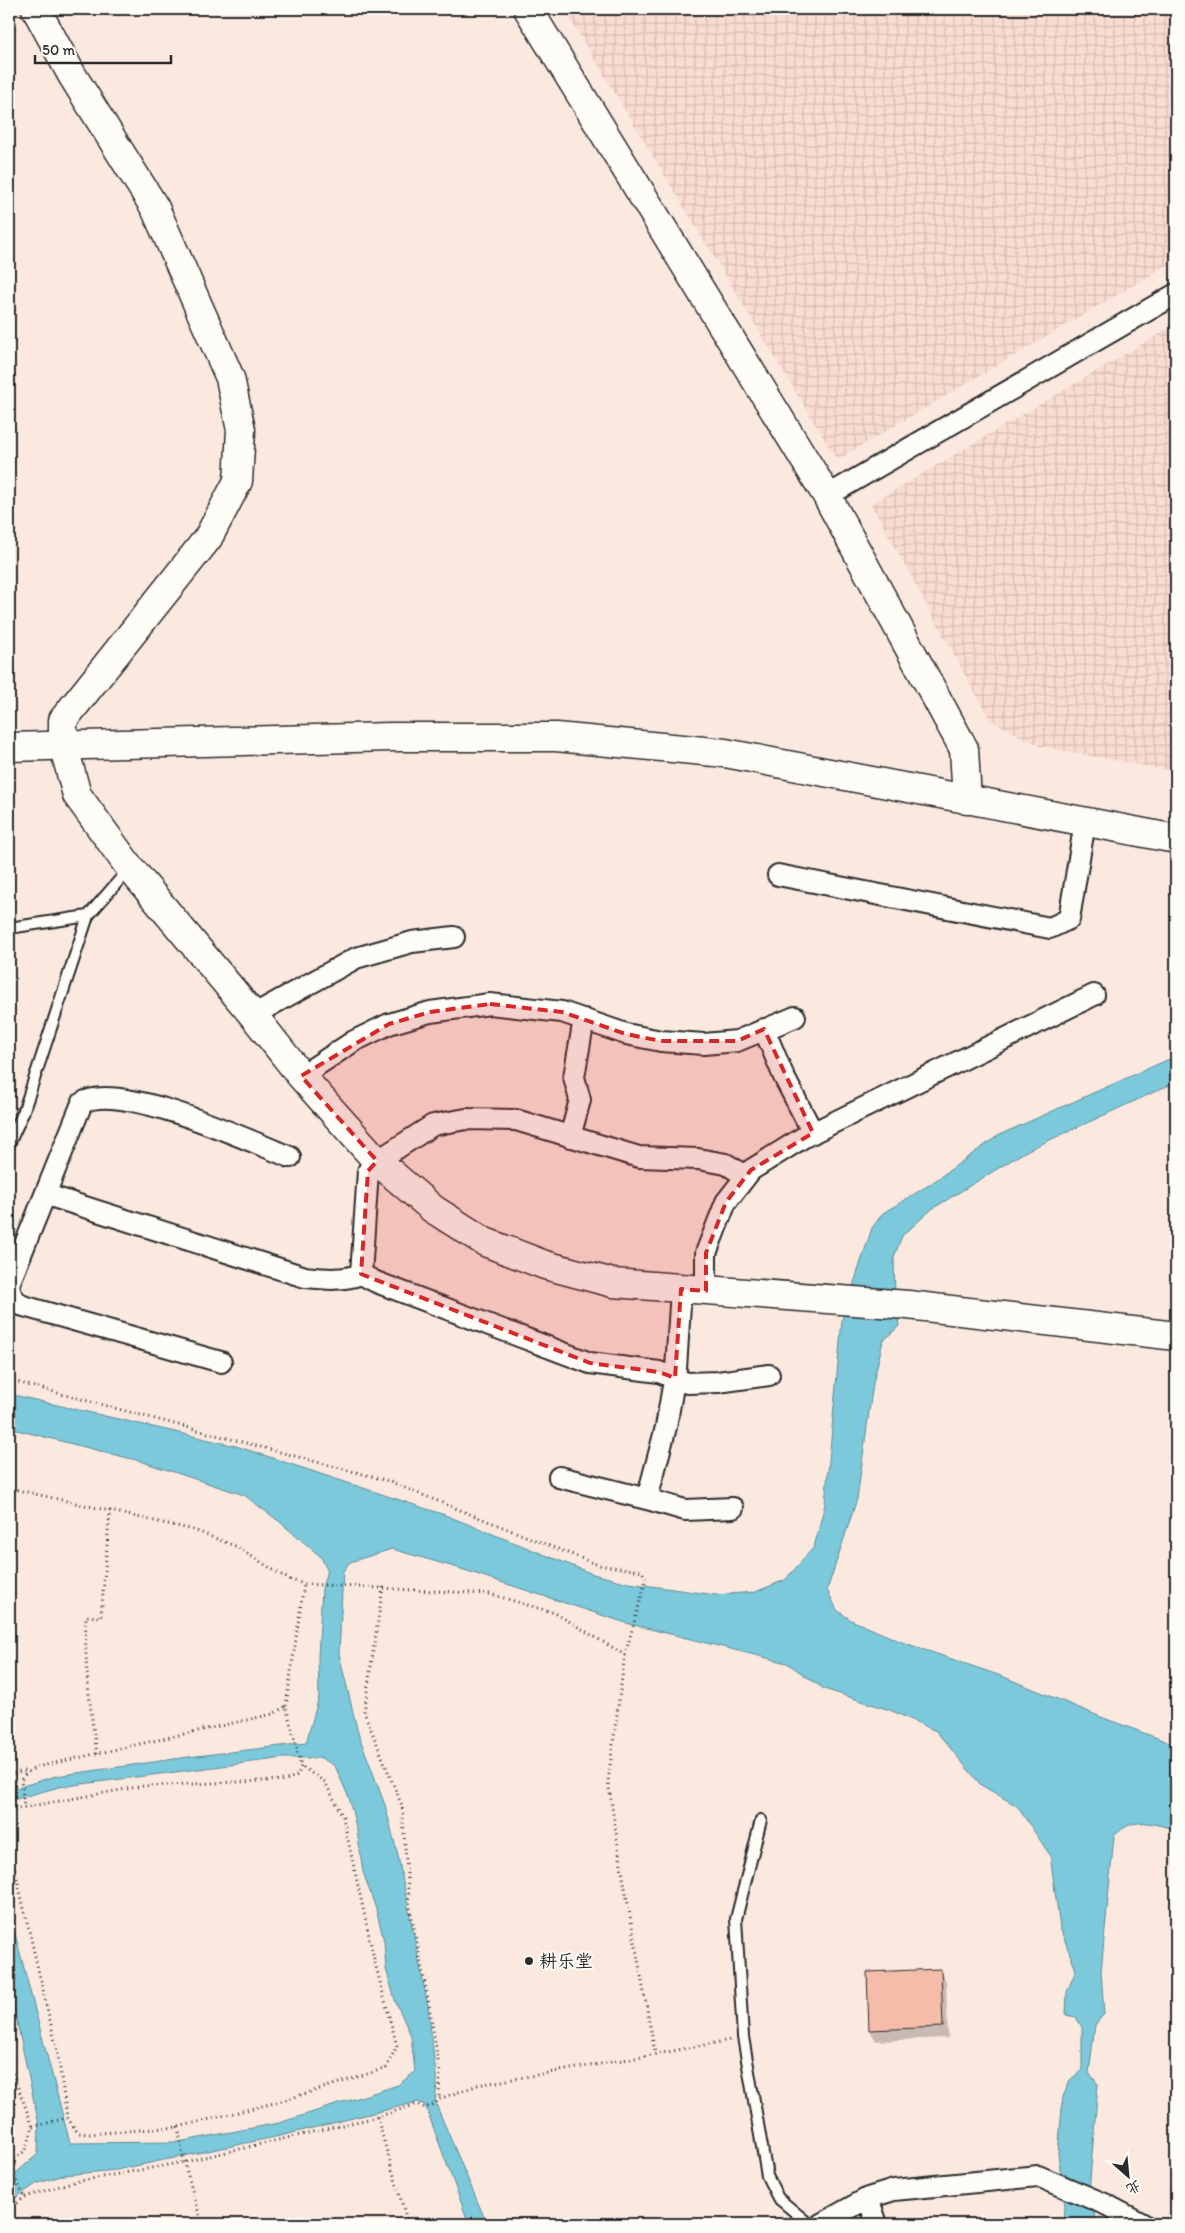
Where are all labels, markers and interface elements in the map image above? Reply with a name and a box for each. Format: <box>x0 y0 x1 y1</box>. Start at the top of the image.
scale bar <box>35 32 171 64</box>
text: 50 m <box>42 41 75 59</box>
place label: 耕乐堂 <box>539 1950 593 1972</box>
marker: 耕乐堂 <box>523 1955 535 1967</box>
north arrow <box>1102 2150 1152 2200</box>
text: 北 <box>1124 2176 1144 2198</box>

